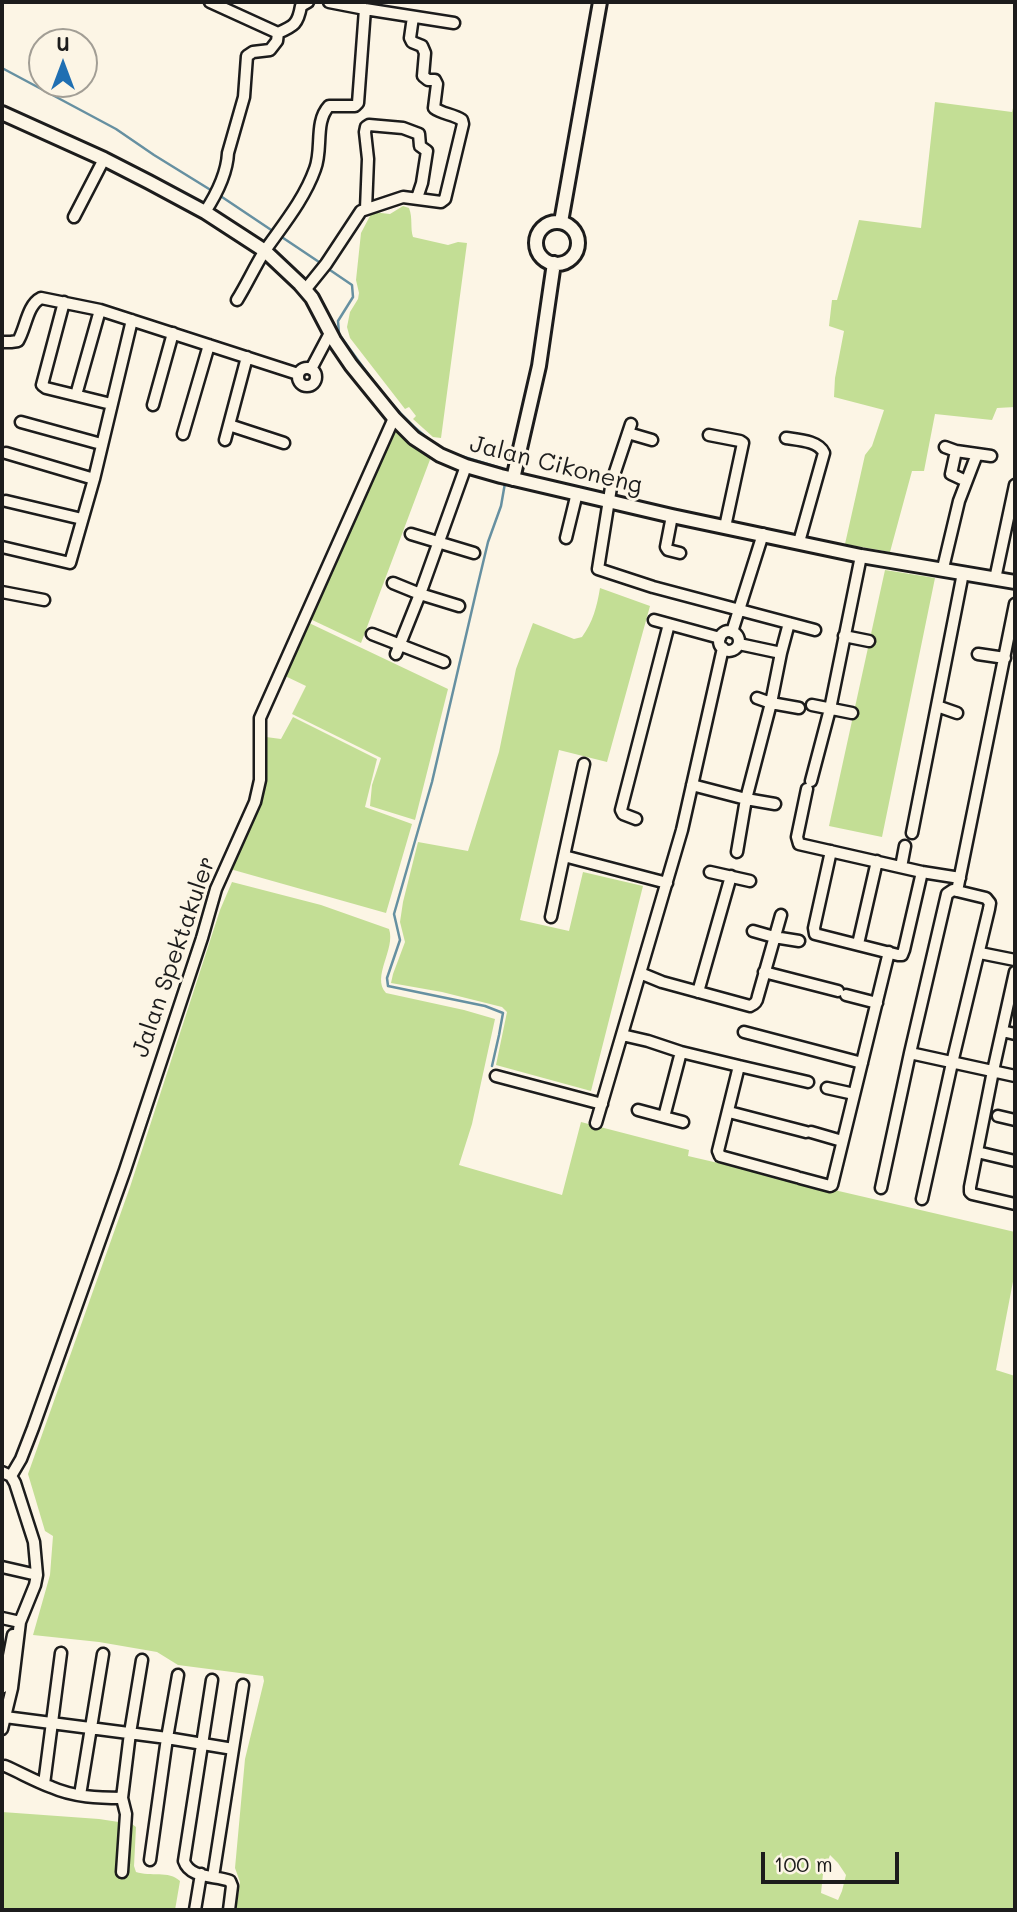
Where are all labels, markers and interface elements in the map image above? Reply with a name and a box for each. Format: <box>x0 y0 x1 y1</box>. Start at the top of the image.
north arrow <box>28 28 98 98</box>
text: U <box>56 31 70 56</box>
street label: Jalan Cikoneng <box>467 430 645 500</box>
street label: Jalan Spektakuler <box>126 853 222 1061</box>
scale bar <box>765 1839 903 1883</box>
text: 100 m <box>774 1850 833 1877</box>

